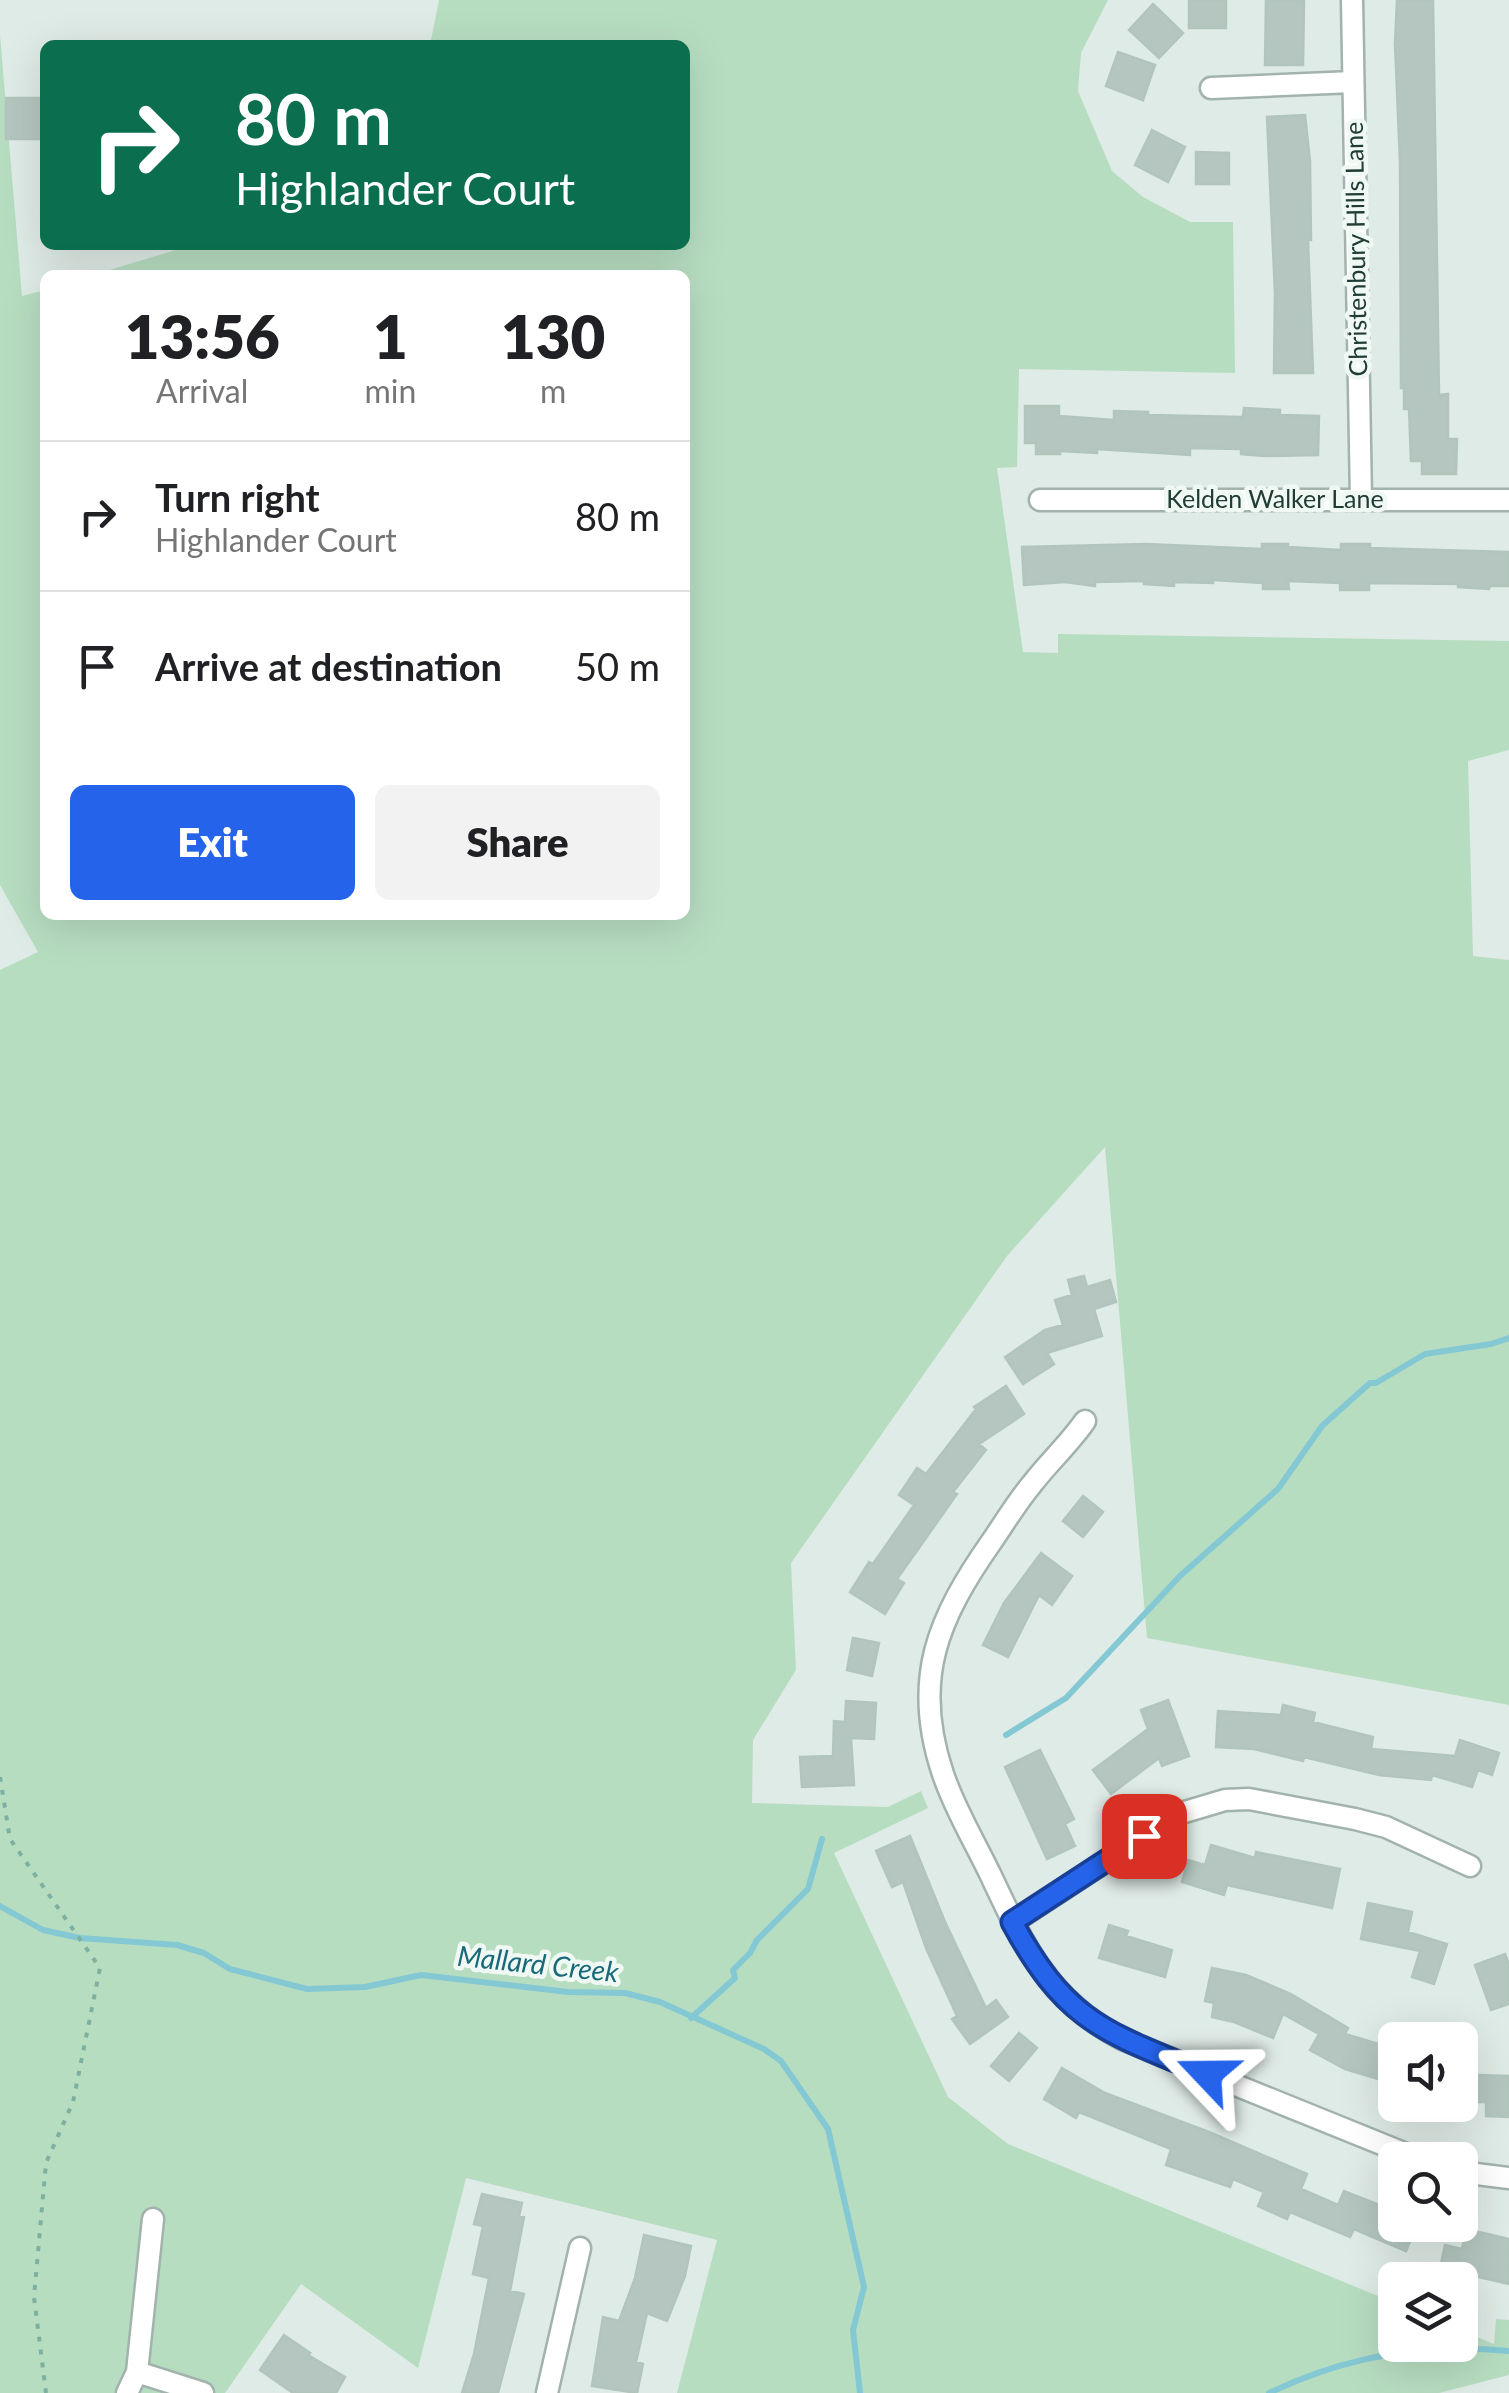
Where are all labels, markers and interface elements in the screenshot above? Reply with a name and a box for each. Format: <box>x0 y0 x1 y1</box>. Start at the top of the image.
text: 80 m <box>235 76 392 160</box>
icon: right <box>70 80 200 210</box>
street label: Christenbury Hills Lane <box>1338 121 1372 377</box>
text: Highlander Court <box>235 161 575 215</box>
text: 13:56 <box>125 300 280 372</box>
text: 1 <box>373 300 408 372</box>
text: 130 <box>501 300 605 372</box>
text: Arrival <box>156 371 248 410</box>
text: min <box>364 371 416 410</box>
text: m <box>540 371 566 410</box>
text: Turn right <box>155 474 320 520</box>
street label: Kelden Walker Lane <box>1166 483 1384 513</box>
icon: right <box>70 489 125 544</box>
text: 80 m <box>575 493 660 539</box>
text: Highlander Court <box>155 520 397 559</box>
icon: arrive <box>70 639 125 694</box>
text: Arrive at destination <box>155 643 502 689</box>
text: 50 m <box>575 643 660 689</box>
button: Exit <box>70 785 355 900</box>
button: Share <box>375 785 660 900</box>
pin <box>1102 1794 1187 1879</box>
icon: arrive <box>1117 1809 1172 1864</box>
water label: Mallard Creek <box>456 1938 621 1988</box>
position arrow <box>1155 2022 1259 2126</box>
map controls <box>1378 2022 1478 2362</box>
button: sound <box>1378 2022 1478 2122</box>
button: search <box>1378 2142 1478 2242</box>
button: layers <box>1378 2262 1478 2362</box>

